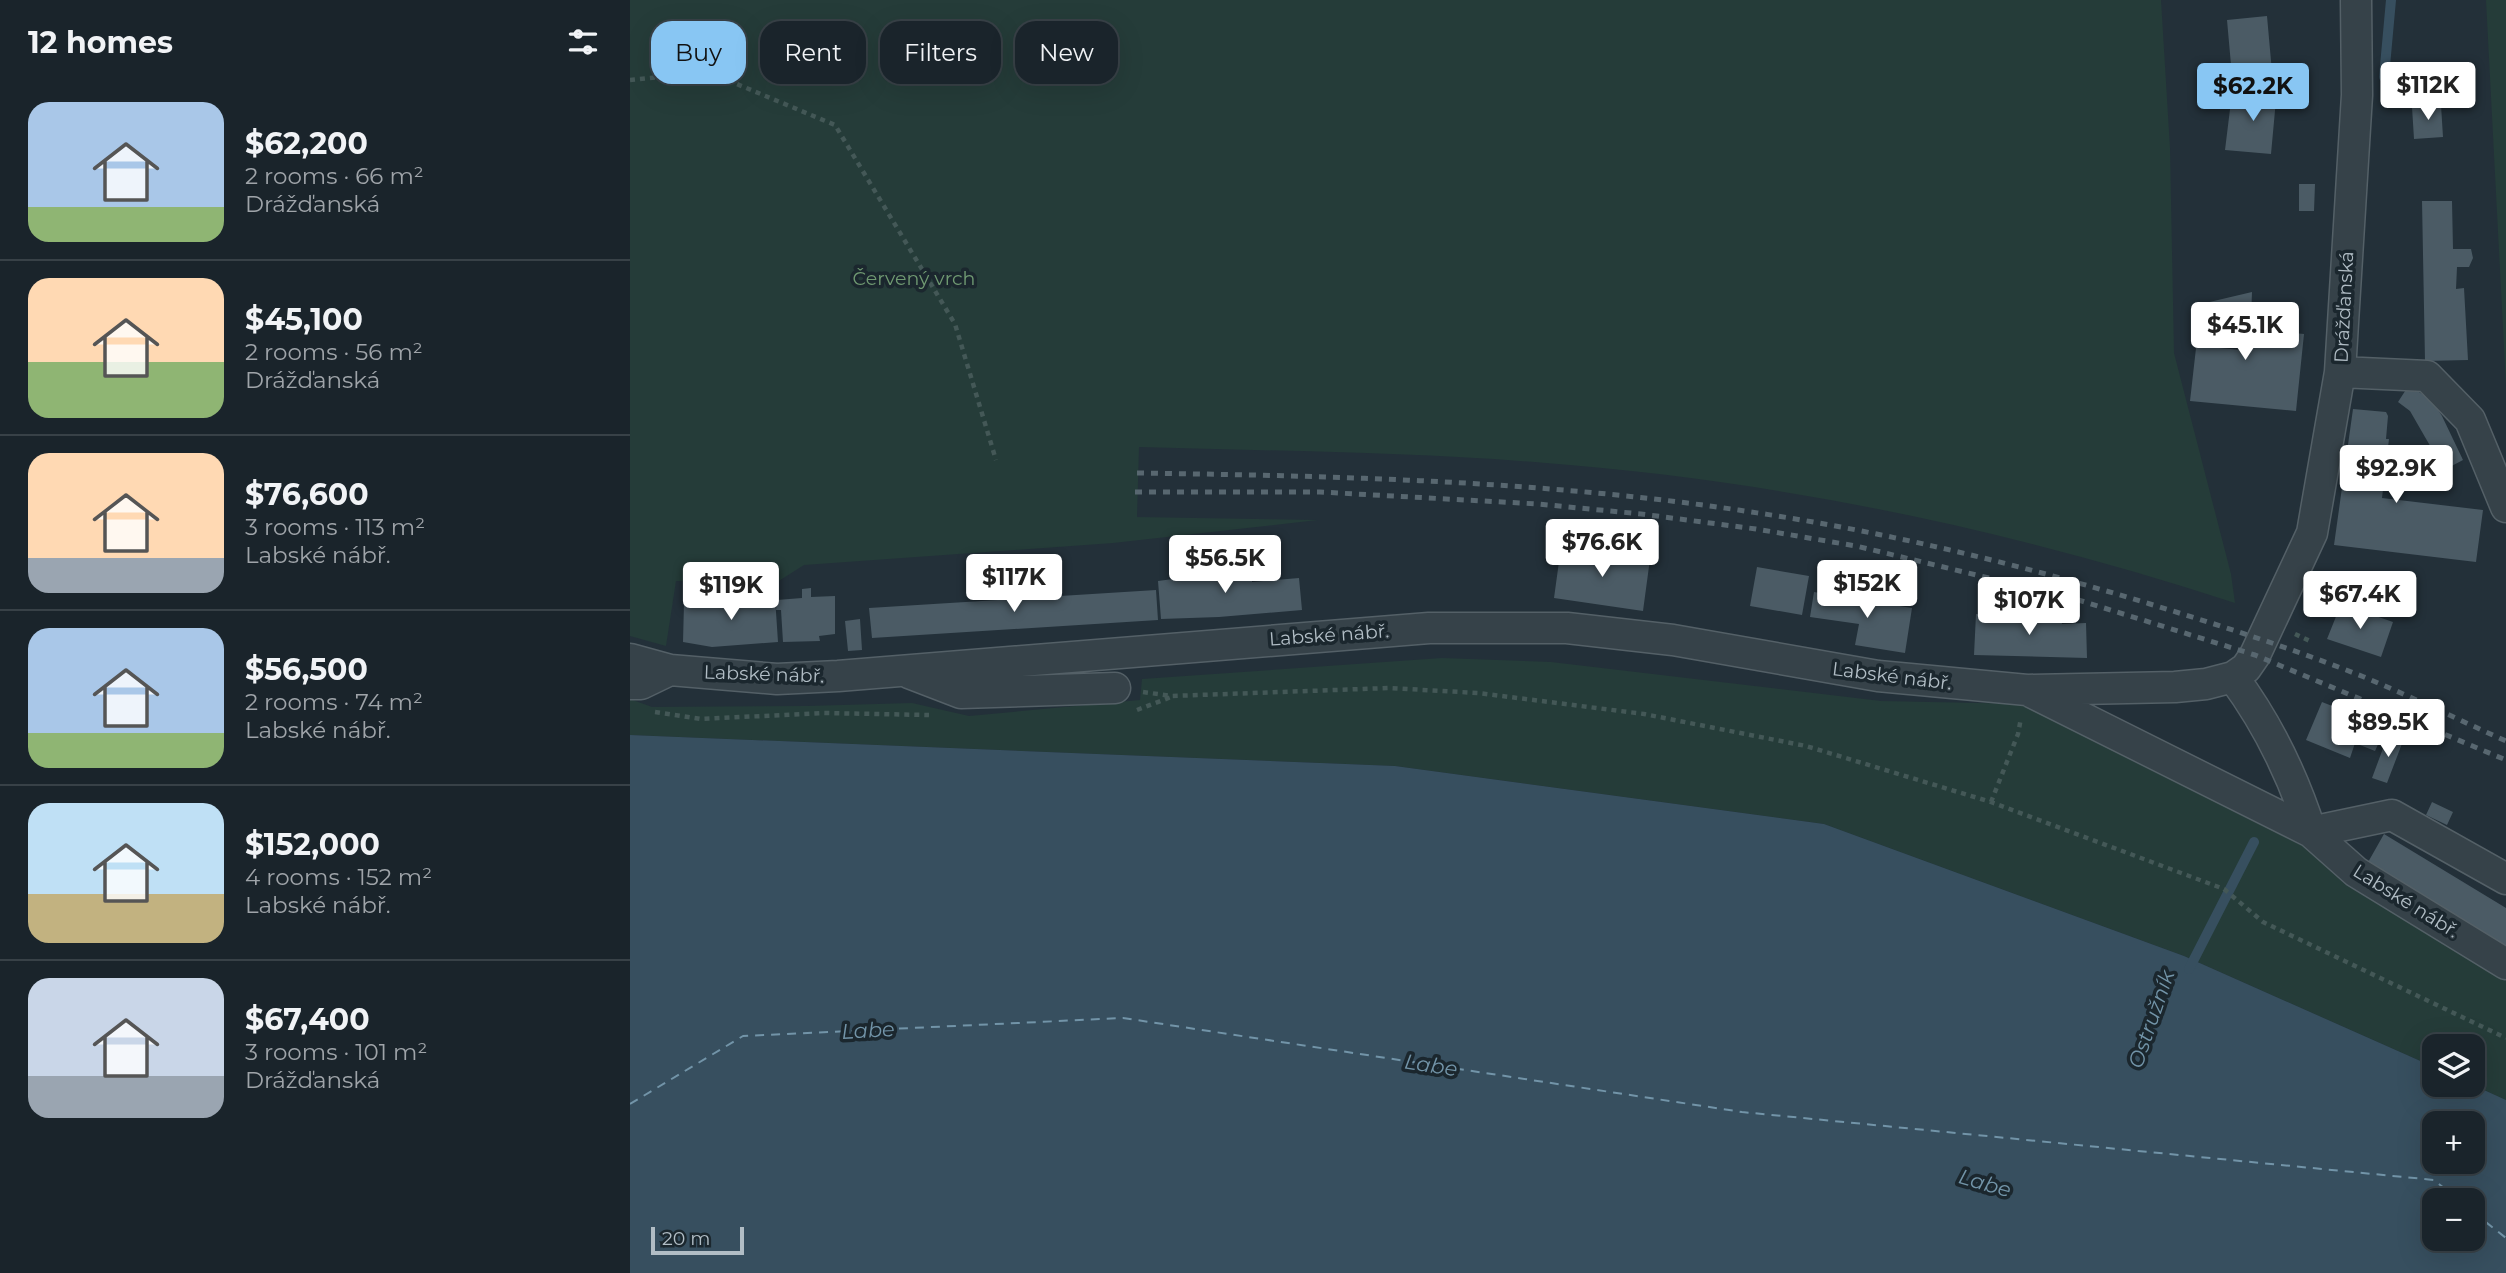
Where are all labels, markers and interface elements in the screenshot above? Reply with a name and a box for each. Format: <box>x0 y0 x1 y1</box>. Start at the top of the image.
chip: Buy <box>651 21 746 84</box>
chip: Rent <box>760 21 866 84</box>
chip: Filters <box>880 21 1001 84</box>
chip: New <box>1015 21 1118 84</box>
icon: filters <box>564 23 602 61</box>
text: 12 homes <box>28 24 173 61</box>
pin: $112K <box>2379 62 2477 122</box>
pin: $62.2K <box>2196 64 2310 123</box>
text: $112K <box>2396 71 2460 99</box>
text: $62.2K <box>2213 72 2293 100</box>
text: $62,200 <box>245 125 368 162</box>
icon: home <box>84 130 168 214</box>
text: 2 rooms · 66 m² <box>245 162 424 190</box>
text: Drážďanská <box>245 190 380 218</box>
street label: Drážďanská <box>2330 251 2358 363</box>
park label: Červený vrch <box>853 267 975 290</box>
text: $45,100 <box>245 301 363 338</box>
pin: $45.1K <box>2188 302 2302 362</box>
icon: home <box>84 306 168 390</box>
text: $45.1K <box>2207 311 2283 339</box>
text: 2 rooms · 56 m² <box>245 338 423 366</box>
text: Drážďanská <box>245 366 380 394</box>
pin: $92.9K <box>2339 446 2453 505</box>
text: $92.9K <box>2356 454 2436 482</box>
text: $76,600 <box>245 476 369 513</box>
icon: home <box>84 481 168 565</box>
text: 3 rooms · 113 m² <box>245 513 425 541</box>
pin: $76.6K <box>1545 520 1659 579</box>
text: $76.6K <box>1562 528 1642 556</box>
pin: $56.5K <box>1168 536 1282 595</box>
text: Labské nábř. <box>245 541 391 569</box>
text: $56.5K <box>1185 544 1265 572</box>
pin: $117K <box>965 554 1063 614</box>
pin: $152K <box>1818 560 1916 620</box>
pin: $119K <box>682 562 780 622</box>
text: $117K <box>982 563 1046 591</box>
text: $152K <box>1833 569 1901 597</box>
text: $119K <box>699 571 763 599</box>
pin: $67.4K <box>2303 572 2417 631</box>
pin: $107K <box>1980 578 2078 637</box>
text: $67.4K <box>2319 580 2401 608</box>
text: $107K <box>1994 586 2064 614</box>
street label: Labské nábř. <box>1268 619 1390 651</box>
text: $56,500 <box>245 651 368 688</box>
icon: home <box>84 656 168 740</box>
street label: Labské nábř. <box>1831 657 1953 695</box>
street label: Labské nábř. <box>703 660 825 688</box>
text: 2 rooms · 74 m² <box>245 688 423 716</box>
pin: $89.5K <box>2331 700 2445 759</box>
text: $89.5K <box>2348 708 2428 736</box>
text: Labské nábř. <box>245 716 391 744</box>
text: $152,000 <box>245 826 380 863</box>
icon: home <box>84 831 168 915</box>
street label: Labské nábř. <box>2349 859 2463 943</box>
text: 4 rooms · 152 m² <box>245 863 432 891</box>
text: Labské nábř. <box>245 891 391 919</box>
water label: Ostružník <box>2123 965 2180 1071</box>
text: $67,400 <box>245 1001 370 1038</box>
icon: home <box>84 1006 168 1090</box>
water label: Labe <box>841 1016 895 1044</box>
map controls <box>2422 1034 2485 1251</box>
button: layers <box>2422 1034 2485 1097</box>
text: 3 rooms · 101 m² <box>245 1038 427 1066</box>
water label: Labe <box>1403 1048 1459 1082</box>
text: Drážďanská <box>245 1066 380 1094</box>
button: + <box>2422 1111 2485 1174</box>
water label: Labe <box>1956 1164 2014 1202</box>
button: − <box>2422 1188 2485 1251</box>
scale bar <box>651 1224 744 1256</box>
text: 20 m <box>662 1227 710 1250</box>

